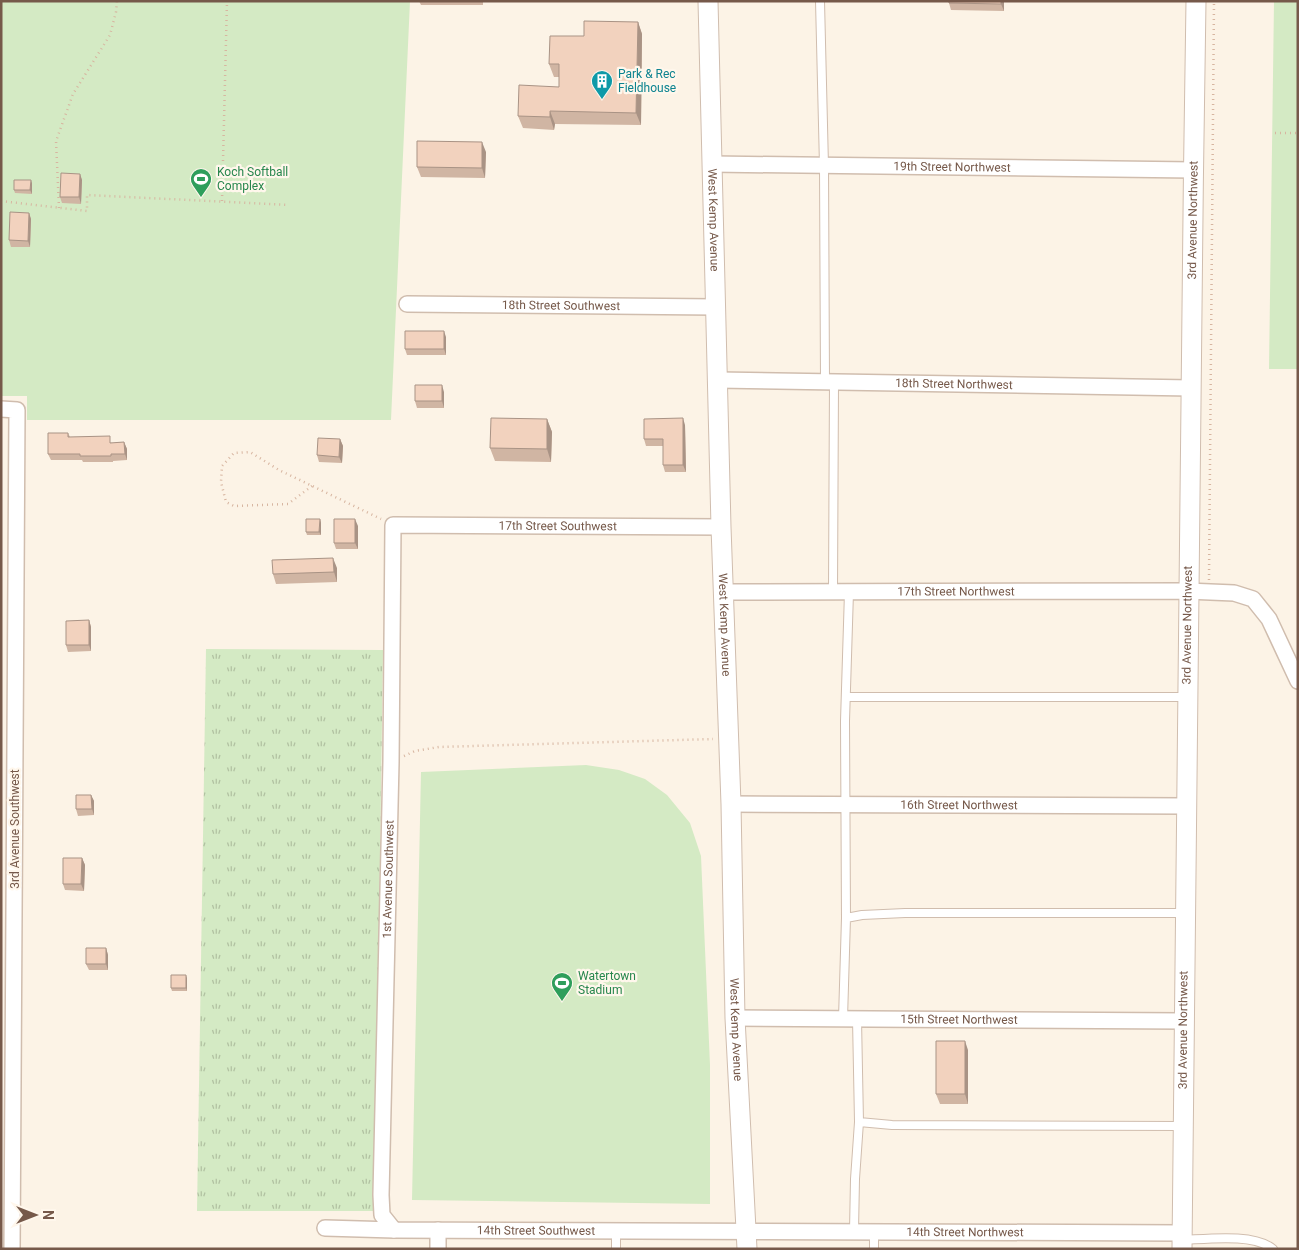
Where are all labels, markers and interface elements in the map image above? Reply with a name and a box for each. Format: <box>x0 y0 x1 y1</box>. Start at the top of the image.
place label: Park & Rec Fieldhouse <box>618 67 676 95</box>
building icon: Park & Rec Fieldhouse <box>590 69 614 100</box>
street label: 19th Street Northwest <box>893 159 1011 175</box>
street label: 3rd Avenue Northwest <box>1185 161 1201 279</box>
place label: Koch Softball Complex <box>217 165 288 193</box>
sports icon: Koch Softball Complex <box>189 167 213 198</box>
street label: West Kemp Avenue <box>705 168 722 272</box>
street label: 18th Street Southwest <box>502 298 620 313</box>
street label: 18th Street Northwest <box>895 376 1013 392</box>
street label: 17th Street Southwest <box>498 519 617 533</box>
street label: 3rd Avenue Northwest <box>1179 566 1195 684</box>
street label: West Kemp Avenue <box>716 573 733 677</box>
street label: 17th Street Northwest <box>897 584 1015 599</box>
street label: 3rd Avenue Southwest <box>8 769 22 889</box>
street label: 16th Street Northwest <box>900 798 1018 812</box>
street label: 1st Avenue Southwest <box>380 820 397 939</box>
place label: Watertown Stadium <box>578 969 636 997</box>
sports icon: Watertown Stadium <box>550 971 574 1002</box>
street label: 3rd Avenue Northwest <box>1176 971 1190 1089</box>
street label: West Kemp Avenue <box>727 978 745 1082</box>
street label: 15th Street Northwest <box>900 1012 1018 1027</box>
north arrow <box>10 1190 60 1240</box>
text: N <box>40 1210 56 1220</box>
street label: 14th Street Southwest <box>477 1223 595 1238</box>
street label: 14th Street Northwest <box>906 1225 1024 1239</box>

